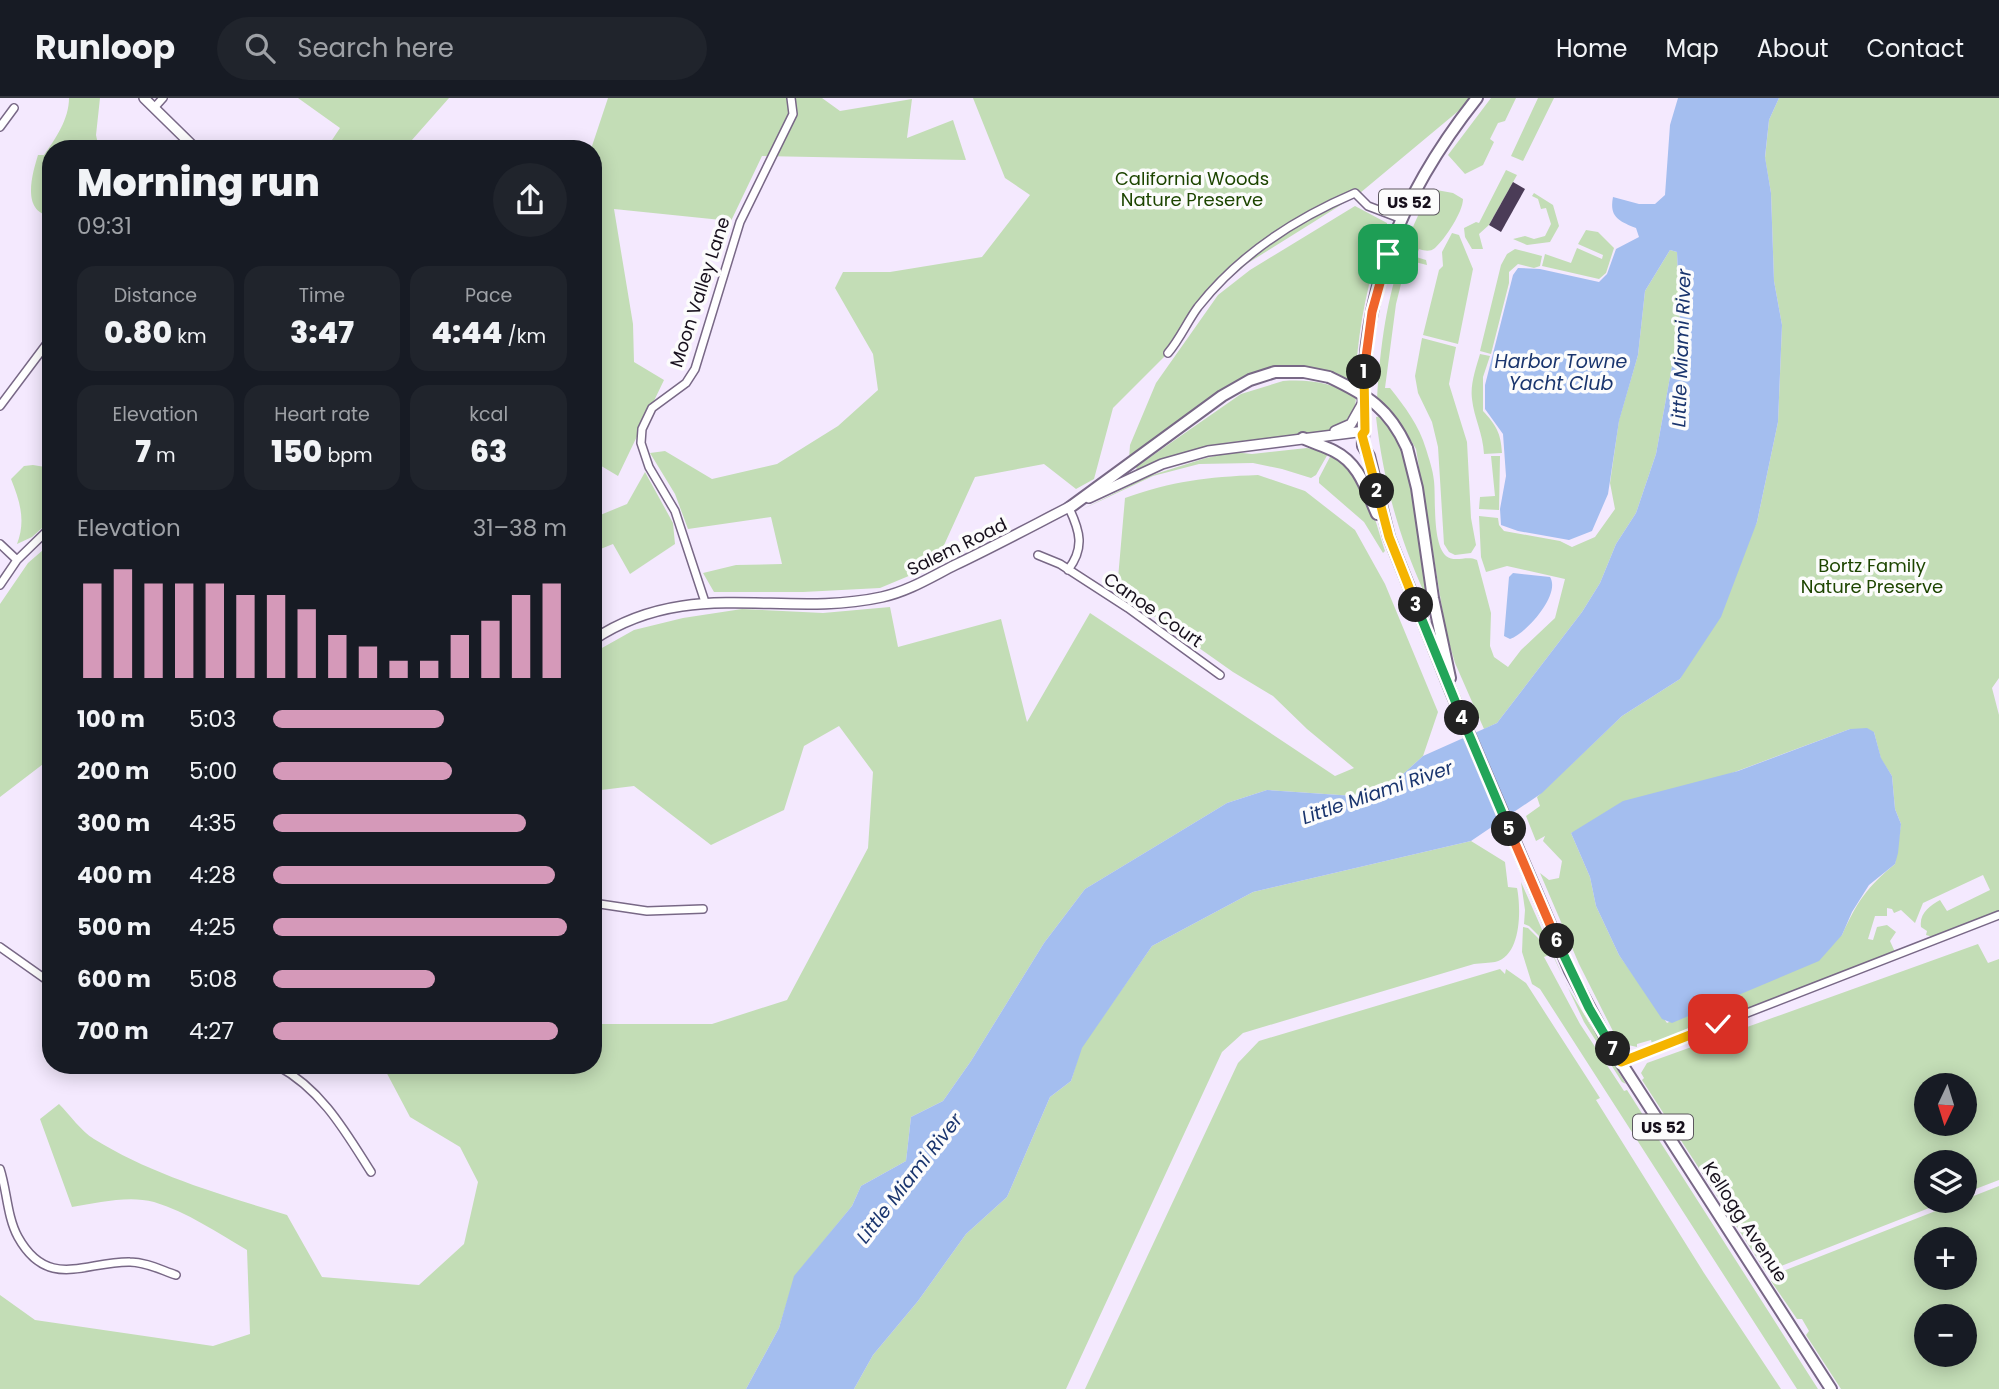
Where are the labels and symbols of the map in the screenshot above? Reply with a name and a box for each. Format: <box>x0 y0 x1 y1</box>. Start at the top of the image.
park label: California Woods Nature Preserve <box>1115 166 1269 212</box>
road number: US 52 <box>1379 190 1439 214</box>
street label: Moon Valley Lane <box>663 213 736 370</box>
pin <box>1358 224 1418 284</box>
water label: Little Miami River <box>1665 268 1698 428</box>
water label: Harbor Towne Yacht Club <box>1495 348 1628 397</box>
pin: 1 <box>1346 354 1382 390</box>
pin: 2 <box>1360 474 1394 508</box>
street label: Salem Road <box>903 512 1011 582</box>
park label: Bortz Family Nature Preserve <box>1801 553 1943 599</box>
street label: Canoe Court <box>1099 566 1208 653</box>
pin: 3 <box>1398 588 1434 622</box>
pin: 4 <box>1444 700 1480 736</box>
water label: Little Miami River <box>1298 754 1457 831</box>
pin: 5 <box>1492 812 1526 846</box>
pin: 6 <box>1540 924 1574 958</box>
pin <box>1688 994 1748 1054</box>
pin: 7 <box>1596 1032 1630 1066</box>
north arrow <box>1914 1073 1978 1136</box>
water label: Little Miami River <box>850 1107 969 1249</box>
road number: US 52 <box>1633 1114 1693 1140</box>
street label: Kellogg Avenue <box>1697 1157 1794 1287</box>

